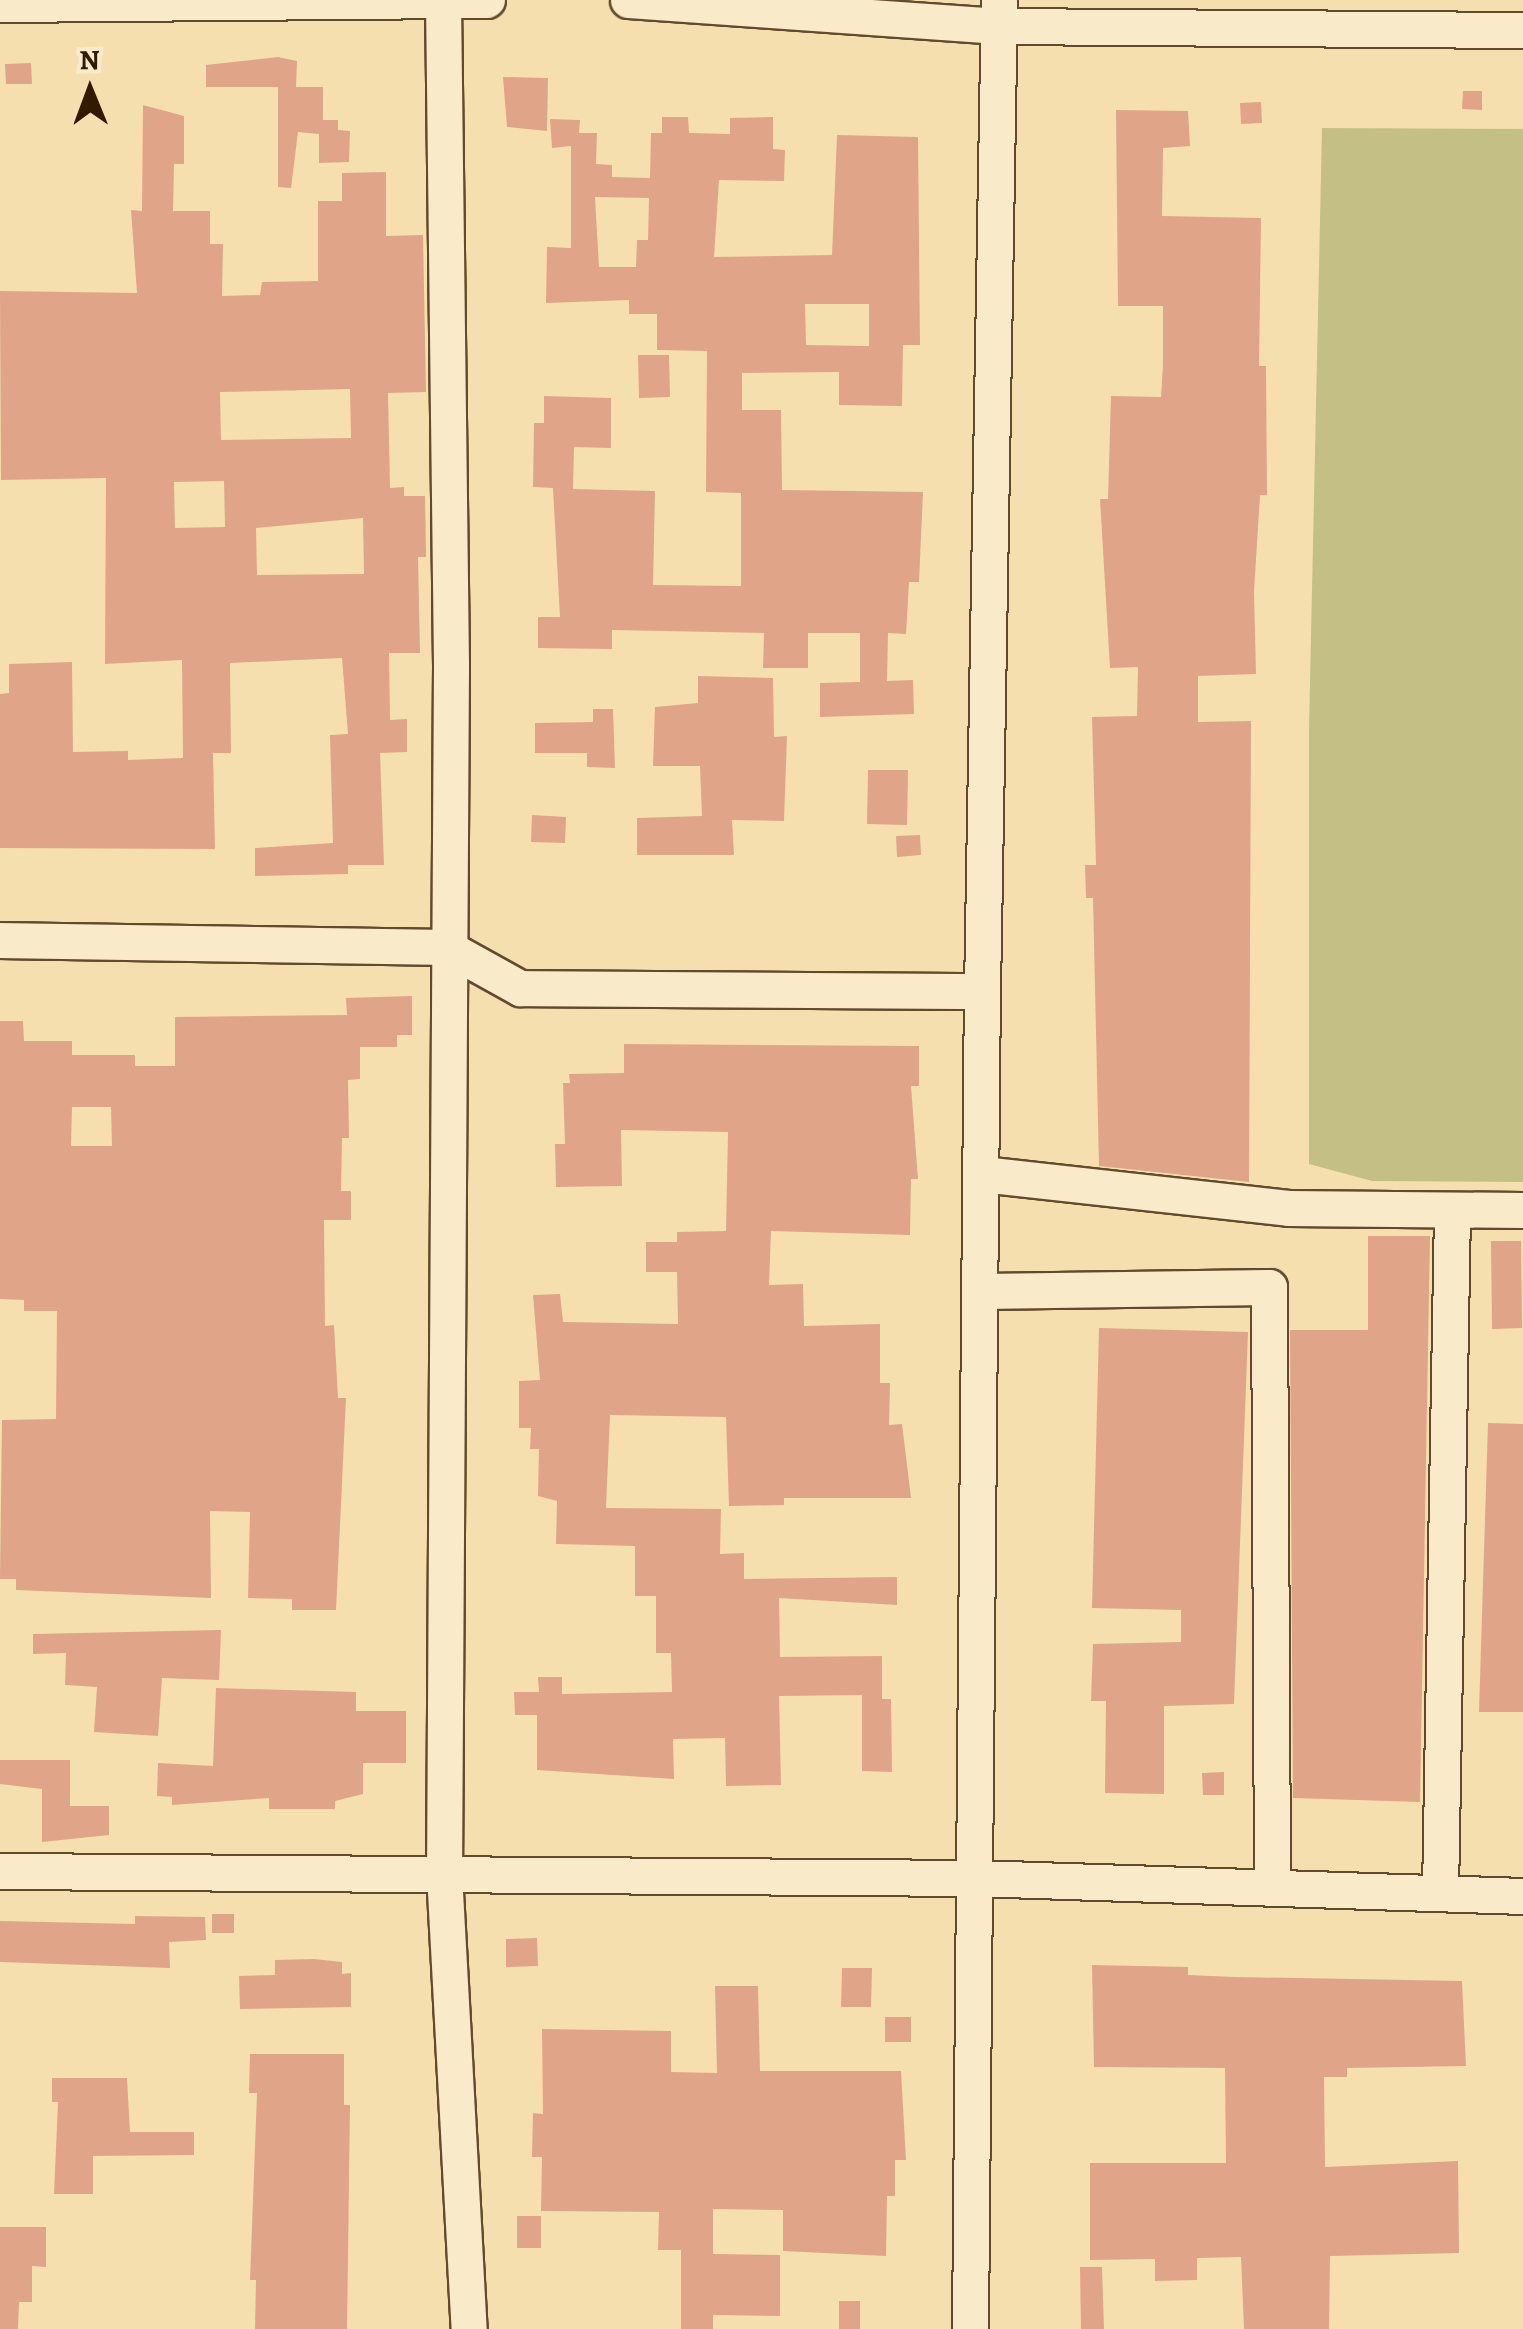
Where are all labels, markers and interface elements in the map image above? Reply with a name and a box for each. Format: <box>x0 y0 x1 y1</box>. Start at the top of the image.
north arrow <box>40 40 140 140</box>
text: N <box>79 41 100 79</box>

